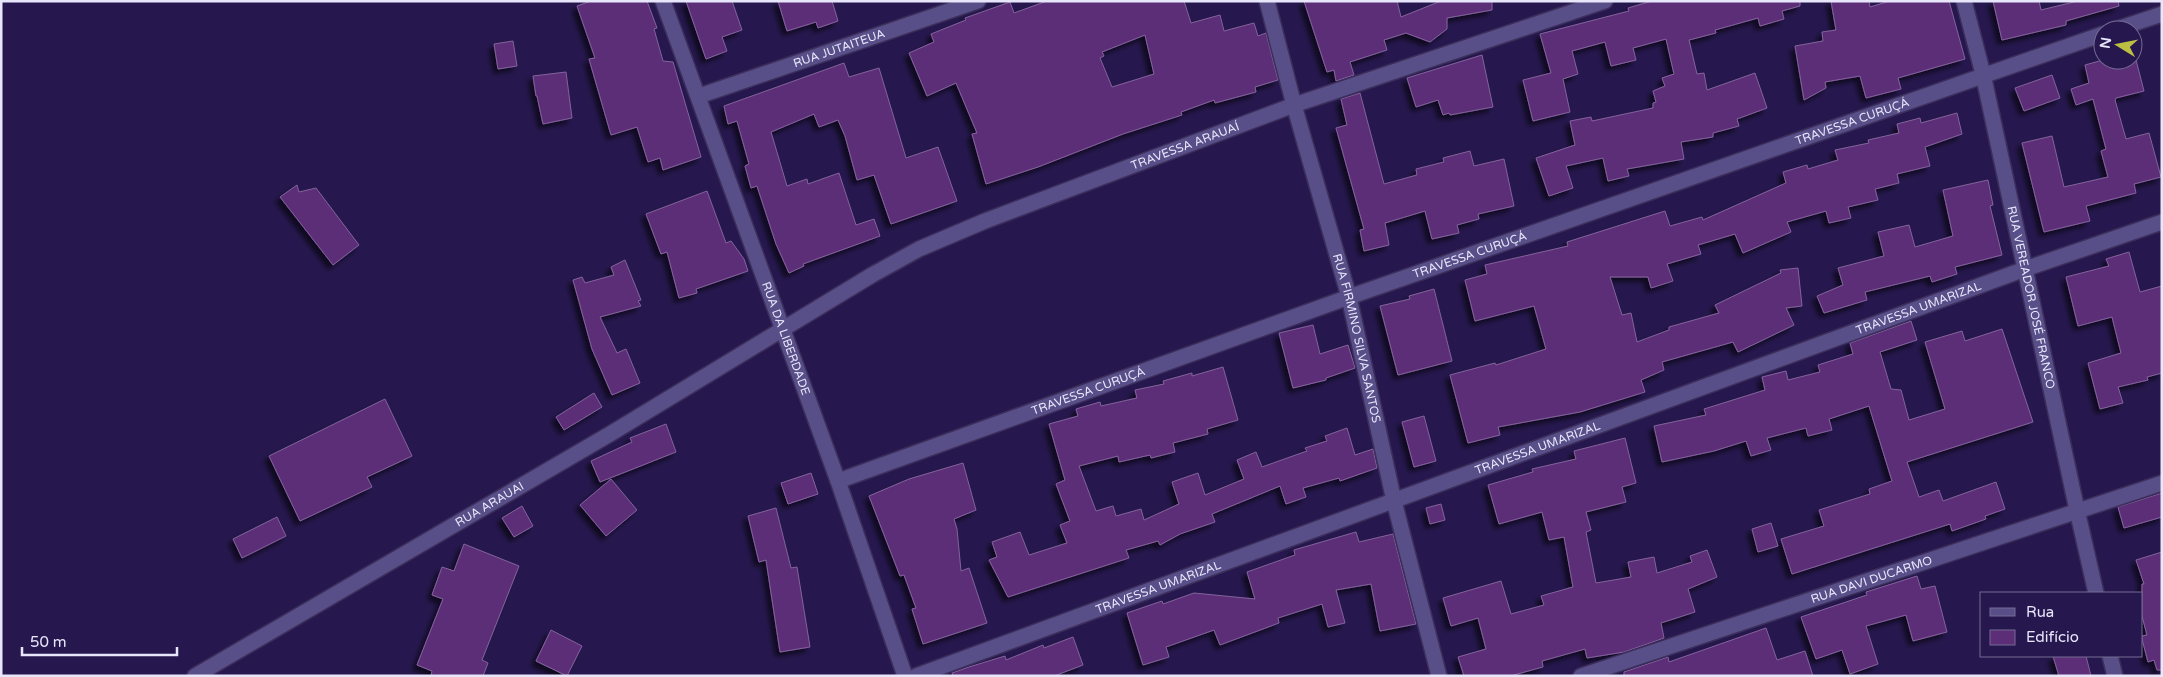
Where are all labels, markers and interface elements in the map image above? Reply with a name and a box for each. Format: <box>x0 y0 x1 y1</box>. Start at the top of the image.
north arrow <box>2093 20 2143 70</box>
street label: RUA JUTAITEUA <box>791 26 887 70</box>
text: N <box>2096 36 2115 50</box>
street label: TRAVESSA CURUÇÁ <box>1793 95 1911 148</box>
street label: TRAVESSA ARAUAÍ <box>1129 119 1241 173</box>
street label: RUA VEREADOR JOSÉ FRANCO <box>2005 205 2058 391</box>
street label: TRAVESSA CURUÇÁ <box>1411 229 1529 281</box>
street label: RUA FIRMINO SILVA SANTOS <box>1330 252 1384 424</box>
street label: TRAVESSA UMARIZAL <box>1854 279 1983 337</box>
street label: RUA DA LIBERDADE <box>759 280 813 397</box>
street label: TRAVESSA CURUÇÁ <box>1030 364 1147 418</box>
street label: TRAVESSA UMARIZAL <box>1473 419 1602 477</box>
street label: RUA ARAUAI <box>453 479 526 530</box>
street label: RUA DAVI DUCARMO <box>1809 553 1934 606</box>
street label: TRAVESSA UMARIZAL <box>1094 558 1223 616</box>
legend <box>1980 592 2143 657</box>
text: Rua <box>2026 603 2054 621</box>
scale bar <box>22 624 178 656</box>
text: Edifício <box>2026 628 2079 646</box>
text: 50 m <box>30 633 67 651</box>

